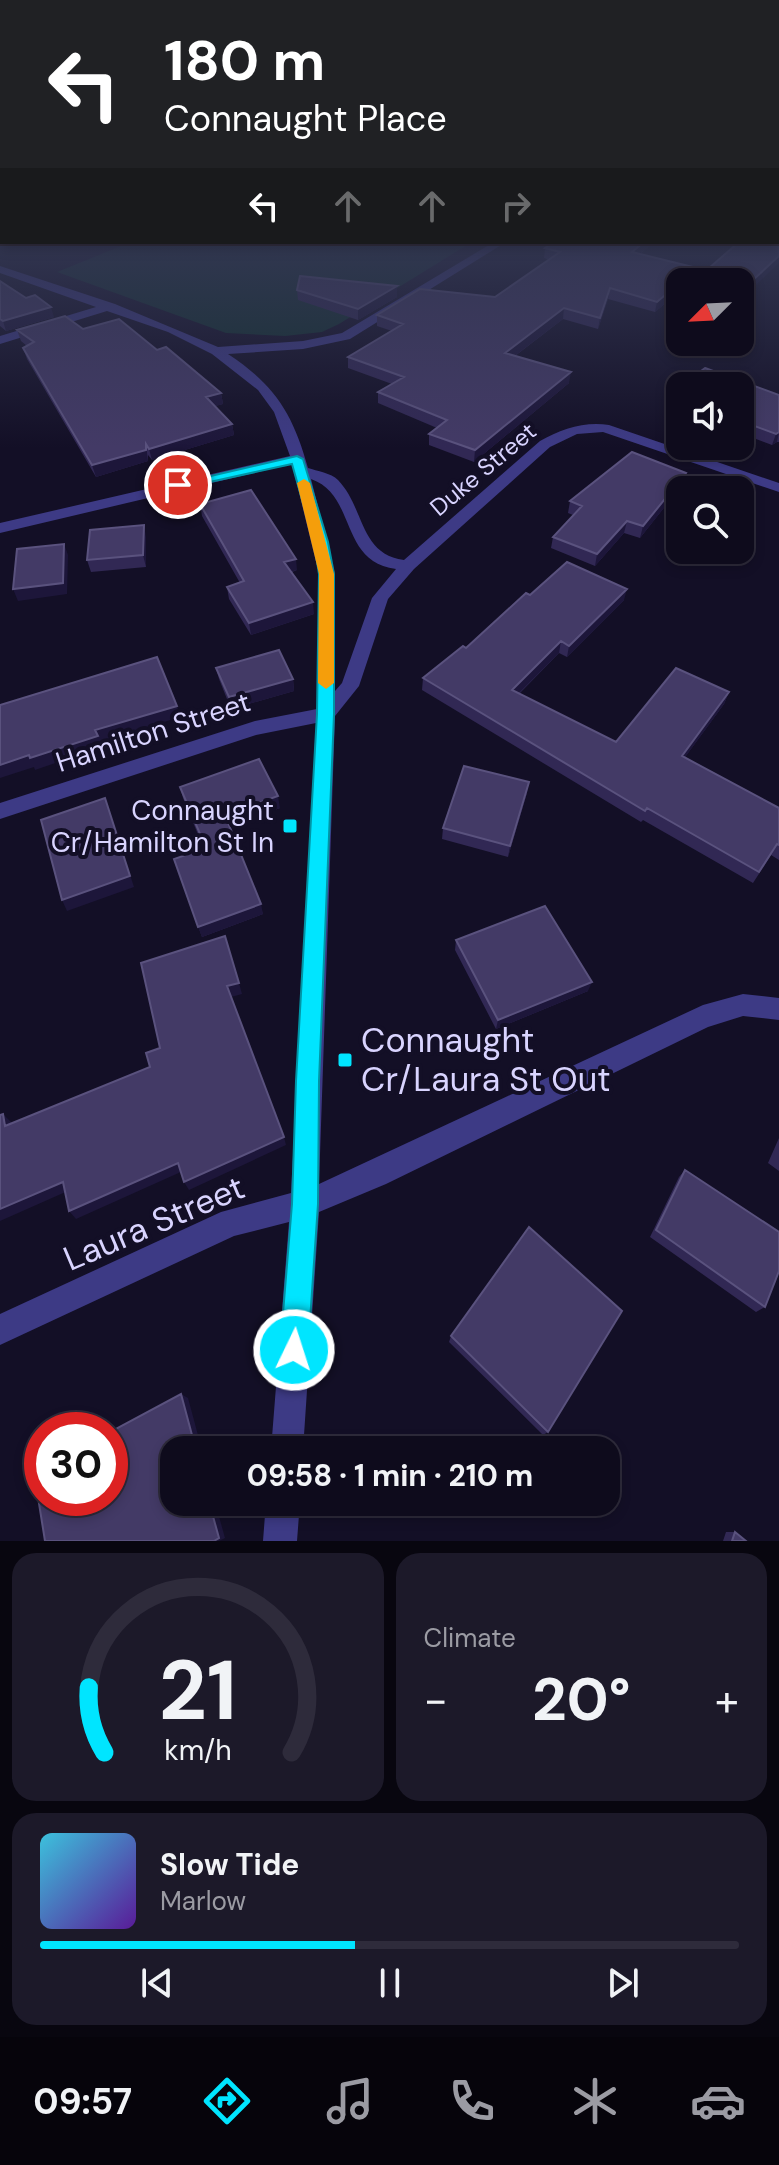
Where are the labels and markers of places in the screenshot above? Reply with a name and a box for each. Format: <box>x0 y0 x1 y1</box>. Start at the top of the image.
pin <box>144 451 212 519</box>
place label: Connaught Cr/Hamilton St In <box>51 792 274 861</box>
marker: Connaught Cr/Hamilton St In <box>281 817 299 835</box>
place label: Connaught Cr/Laura St Out <box>361 1018 610 1102</box>
marker: Connaught Cr/Laura St Out <box>336 1051 354 1069</box>

